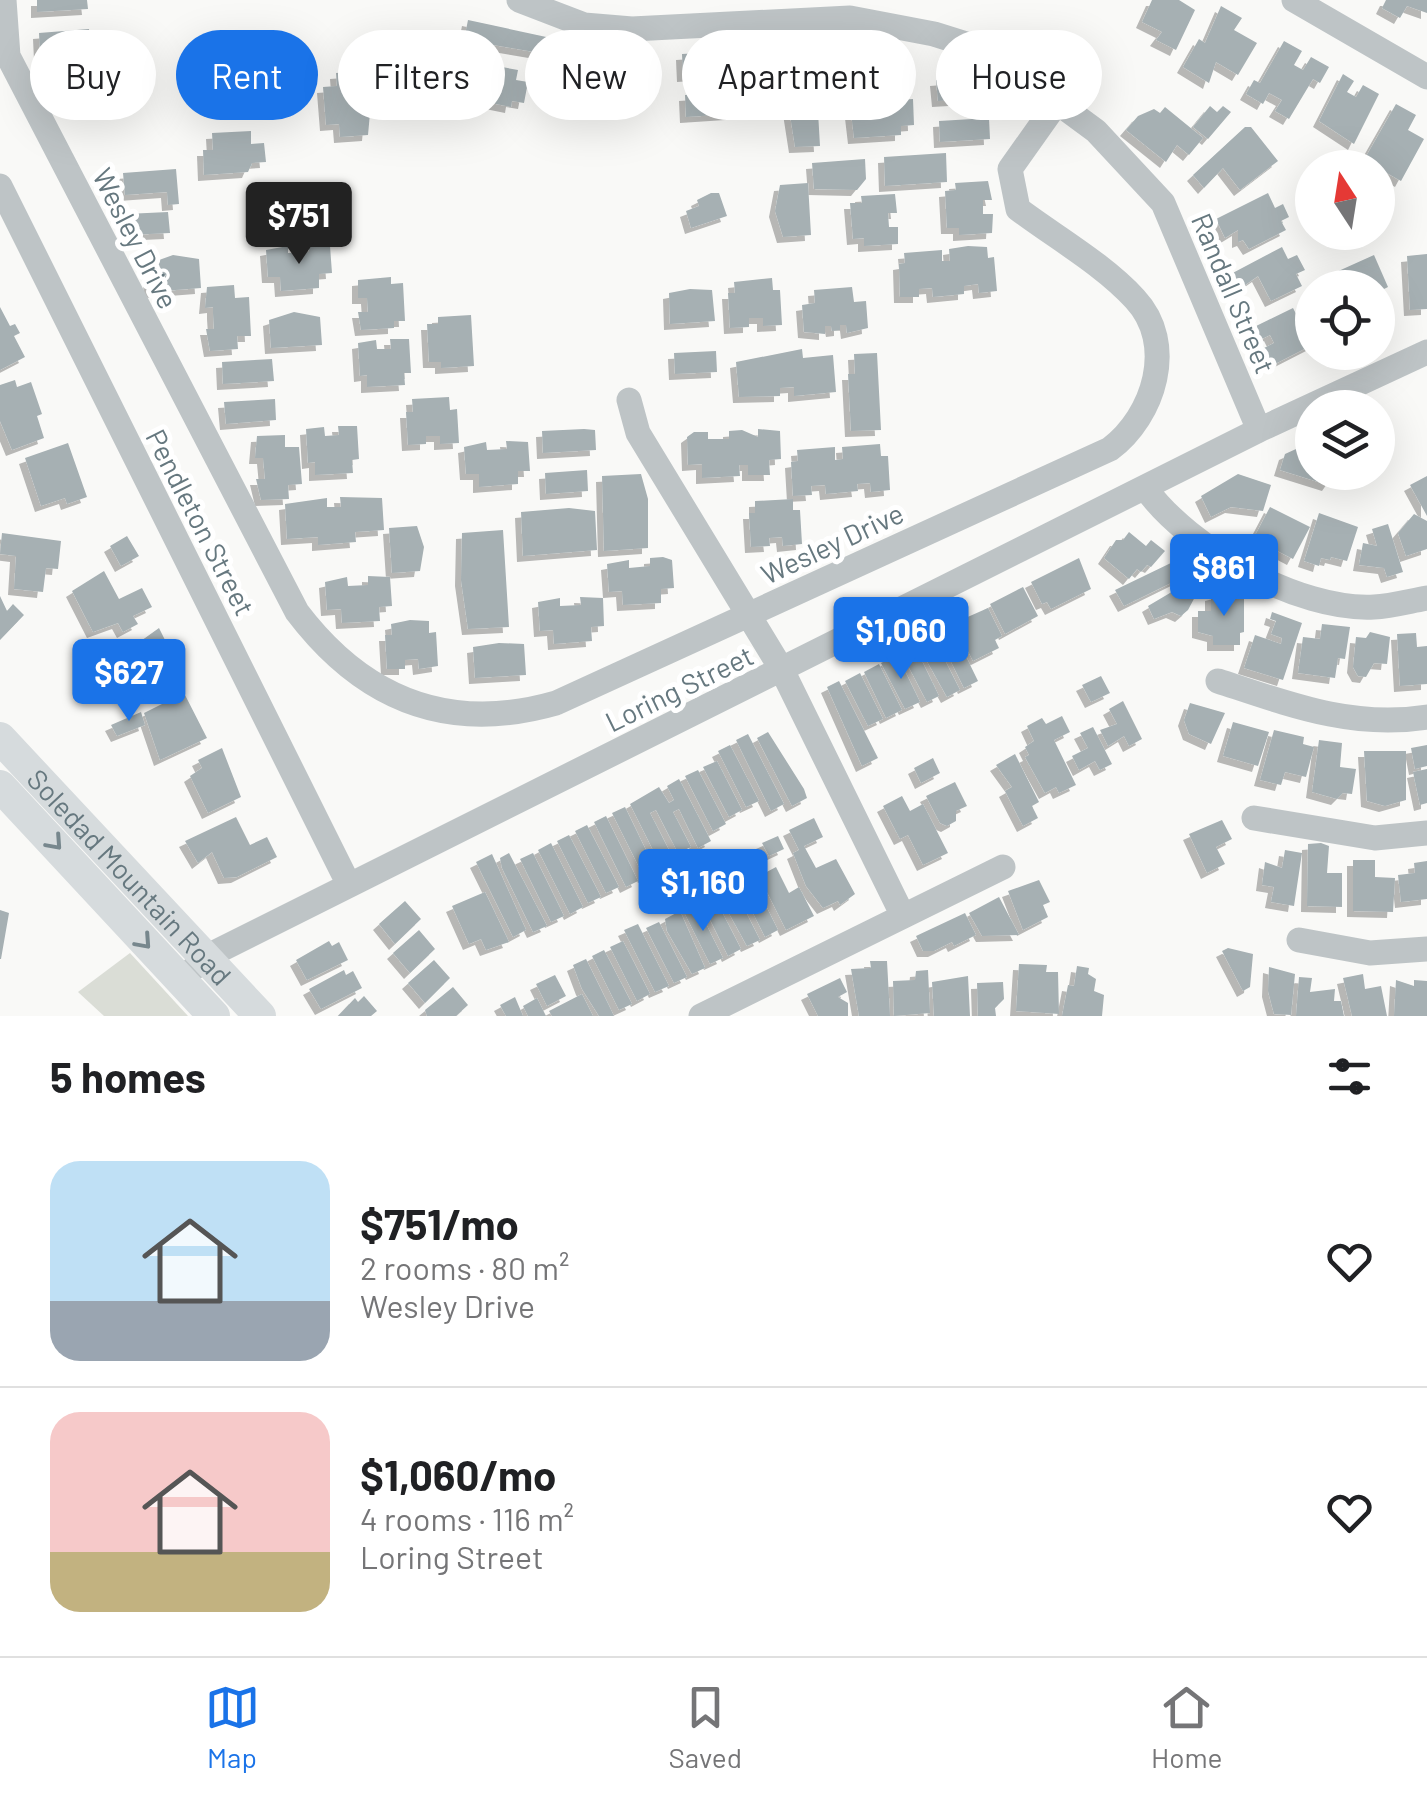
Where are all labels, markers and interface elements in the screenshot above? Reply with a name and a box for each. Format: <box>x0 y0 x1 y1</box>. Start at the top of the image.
chip: Buy <box>30 30 156 120</box>
chip: Rent <box>176 30 318 120</box>
chip: Filters <box>338 30 505 120</box>
chip: New <box>525 30 662 120</box>
chip: Apartment <box>682 30 916 120</box>
chip: House <box>936 30 1102 120</box>
north arrow <box>1295 150 1395 250</box>
map controls <box>1295 150 1395 490</box>
street label: Wesley Drive <box>86 162 186 314</box>
pin: $751 <box>240 182 358 267</box>
text: $751 <box>268 195 330 233</box>
street label: Randall Street <box>1185 208 1283 378</box>
button: locate <box>1295 270 1395 370</box>
button: layers <box>1295 390 1395 490</box>
street label: Pendleton Street <box>139 423 263 621</box>
street label: Wesley Drive <box>755 495 909 591</box>
pin: $861 <box>1165 534 1283 619</box>
text: $861 <box>1192 547 1256 585</box>
pin: $1,060 <box>820 597 982 682</box>
text: $1,060 <box>856 610 946 648</box>
street label: Loring Street <box>599 638 759 738</box>
pin: $627 <box>70 639 188 724</box>
text: $627 <box>94 652 164 690</box>
street label: Soledad Mountain Road <box>21 762 239 992</box>
one-way arrow <box>43 831 61 850</box>
pin: $1,160 <box>622 849 784 934</box>
text: $1,160 <box>661 862 745 900</box>
one-way arrow <box>132 930 150 949</box>
icon: filters <box>1322 1049 1377 1104</box>
text: 5 homes <box>50 1051 206 1101</box>
text: $751/mo <box>360 1198 519 1248</box>
icon: home <box>130 1201 250 1321</box>
icon: heart <box>1322 1234 1377 1289</box>
text: 2 rooms · 80 m² <box>360 1248 569 1286</box>
text: Wesley Drive <box>360 1286 535 1324</box>
text: $1,060/mo <box>360 1449 556 1499</box>
icon: home <box>130 1452 250 1572</box>
icon: heart <box>1322 1485 1377 1540</box>
text: 4 rooms · 116 m² <box>360 1499 574 1537</box>
text: Loring Street <box>360 1537 544 1575</box>
tab: Map <box>205 1680 260 1774</box>
tab: Saved <box>669 1680 742 1774</box>
tab: Home <box>1151 1680 1222 1774</box>

